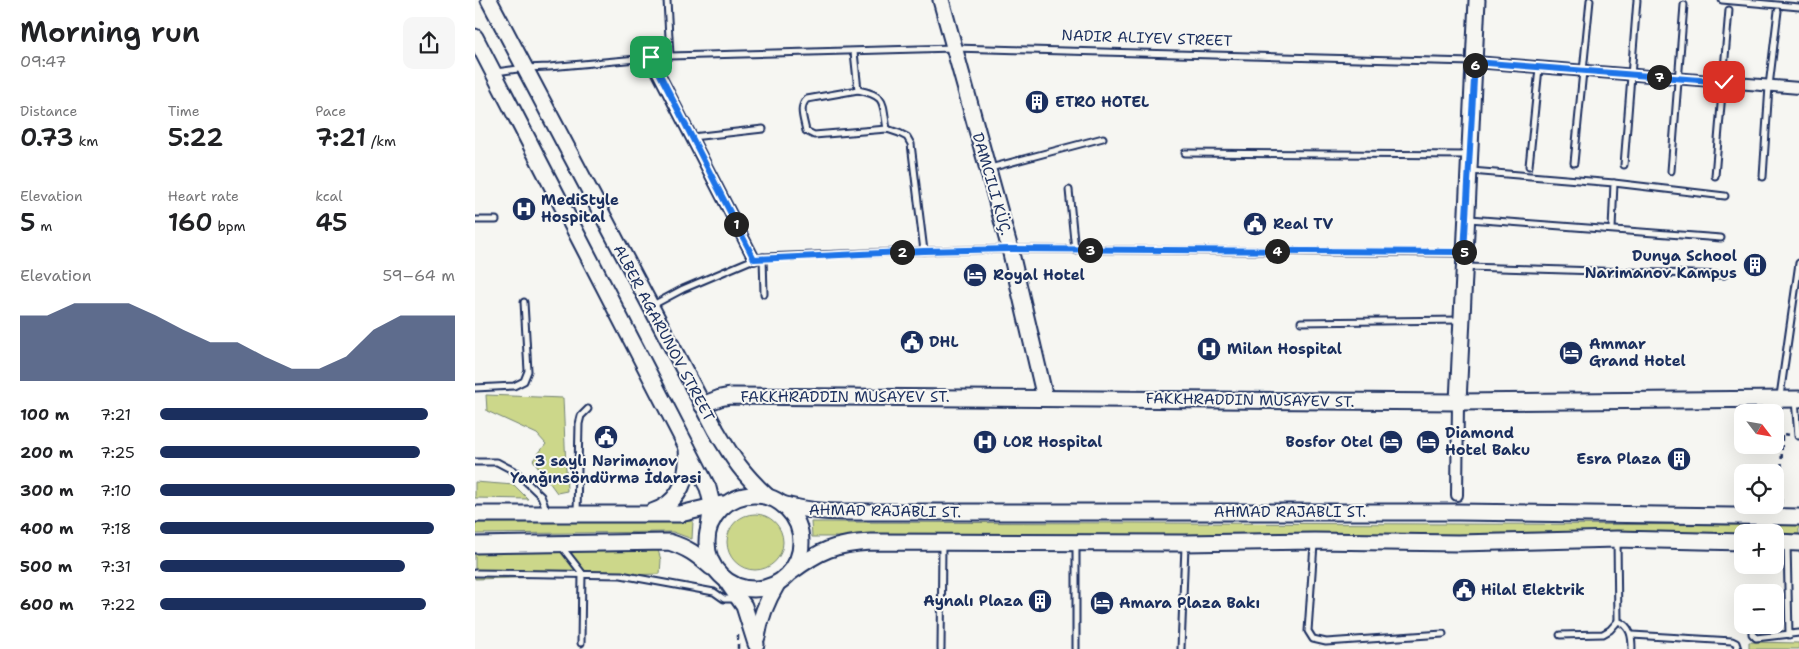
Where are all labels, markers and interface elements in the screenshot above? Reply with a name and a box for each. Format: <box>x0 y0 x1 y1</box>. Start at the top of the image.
text: Morning run <box>20 13 200 51</box>
button: share <box>403 17 455 69</box>
street label: NADIR ALIYEV STREET <box>1061 25 1233 51</box>
pin <box>630 36 672 78</box>
icon: arrive <box>637 43 665 71</box>
text: 09:47 <box>20 51 66 72</box>
pin: 6 <box>1463 52 1487 78</box>
text: 6 <box>1471 56 1480 74</box>
pin <box>1703 61 1745 103</box>
pin: 7 <box>1647 64 1671 90</box>
text: 7 <box>1655 68 1664 86</box>
icon: check <box>1710 68 1738 96</box>
building icon: ETRO HOTEL <box>1024 89 1050 115</box>
place label: ETRO HOTEL <box>1055 92 1149 112</box>
text: Distance <box>20 102 77 120</box>
text: Time <box>168 102 200 120</box>
text: Pace <box>315 102 346 120</box>
text: 0.73 <box>20 120 74 154</box>
text: 5:22 <box>168 120 224 154</box>
text: 7:21 <box>315 120 366 154</box>
street label: DAMCILI KÜÇ. <box>968 130 1016 238</box>
text: km <box>74 132 98 150</box>
text: /km <box>366 132 396 150</box>
text: Elevation <box>20 187 83 205</box>
text: Heart rate <box>168 187 239 205</box>
text: kcal <box>315 187 343 205</box>
place label: MediStyle Hospital <box>541 190 619 227</box>
hospital icon: MediStyle Hospital <box>511 196 537 222</box>
text: 5 <box>20 205 36 239</box>
text: 160 <box>168 205 213 239</box>
text: 45 <box>315 205 348 239</box>
public building icon: Real TV <box>1242 211 1268 237</box>
pin: 1 <box>723 212 749 236</box>
place label: Real TV <box>1273 214 1334 234</box>
text: 1 <box>733 215 740 233</box>
text: m <box>36 217 52 235</box>
text: bpm <box>213 217 246 235</box>
pin: 3 <box>1077 238 1103 262</box>
pin: 4 <box>1265 238 1289 264</box>
pin: 2 <box>889 240 915 264</box>
pin: 5 <box>1451 240 1477 264</box>
street label: ALBER AGARUNOV STREET <box>609 241 719 425</box>
text: 3 <box>1086 241 1095 259</box>
text: 4 <box>1273 242 1282 260</box>
text: 2 <box>898 243 907 261</box>
text: 5 <box>1460 243 1469 261</box>
place label: Dunya School Narimanov Kampus <box>1585 246 1737 283</box>
building icon: Dunya School Narimanov Kampus <box>1742 252 1768 278</box>
hotel icon: Royal Hotel <box>962 262 988 288</box>
text: Elevation <box>20 265 92 286</box>
text: 59–64 m <box>382 265 455 286</box>
place label: Royal Hotel <box>993 265 1085 285</box>
public building icon: DHL <box>899 329 925 355</box>
place label: DHL <box>929 332 959 352</box>
place label: Ammar Grand Hotel <box>1589 334 1686 371</box>
hospital icon: Milan Hospital <box>1196 336 1222 362</box>
place label: Milan Hospital <box>1227 339 1342 359</box>
hotel icon: Ammar Grand Hotel <box>1558 340 1584 366</box>
street label: FAKKHRADDIN MUSAYEV ST. <box>740 387 950 407</box>
street label: FAKKHRADDIN MUSAYEV ST. <box>1145 388 1355 412</box>
text: 100 m <box>20 404 69 425</box>
text: 7:21 <box>100 404 131 425</box>
north arrow <box>1734 404 1784 454</box>
map controls <box>1734 404 1784 634</box>
place label: Diamond Hotel Baku <box>1445 423 1530 460</box>
public building icon: 3 saylı Nərimanov Yanğınsöndürmə İdarəsi <box>593 424 619 450</box>
hospital icon: LOR Hospital <box>972 429 998 455</box>
hotel icon: Bosfor Otel <box>1378 429 1404 455</box>
hotel icon: Diamond Hotel Baku <box>1415 429 1441 455</box>
place label: LOR Hospital <box>1003 432 1103 452</box>
place label: Bosfor Otel <box>1285 432 1373 452</box>
text: 200 m <box>20 442 73 463</box>
text: 7:25 <box>100 442 135 463</box>
building icon: Esra Plaza <box>1666 446 1692 472</box>
place label: Esra Plaza <box>1576 449 1662 469</box>
place label: 3 saylı Nərimanov Yanğınsöndürmə İdarəsi <box>510 451 702 488</box>
button: locate <box>1734 464 1784 514</box>
text: 300 m <box>20 480 74 501</box>
text: 7:10 <box>100 480 131 501</box>
street label: AHMAD RAJABLI ST. <box>809 500 962 522</box>
street label: AHMAD RAJABLI ST. <box>1214 502 1366 522</box>
text: 400 m <box>20 518 74 539</box>
text: 7:18 <box>100 518 132 539</box>
button: + <box>1734 524 1784 574</box>
text: 500 m <box>20 556 72 577</box>
text: 7:31 <box>100 556 131 577</box>
public building icon: Hilal Elektrik <box>1451 577 1477 603</box>
place label: Hilal Elektrik <box>1481 580 1585 600</box>
button: − <box>1734 584 1784 634</box>
building icon: Aynalı Plaza <box>1027 588 1053 614</box>
hotel icon: Amara Plaza Bakı <box>1089 590 1115 616</box>
place label: Aynalı Plaza <box>923 591 1024 611</box>
place label: Amara Plaza Bakı <box>1119 593 1260 613</box>
text: 600 m <box>20 594 74 615</box>
text: 7:22 <box>100 594 136 615</box>

